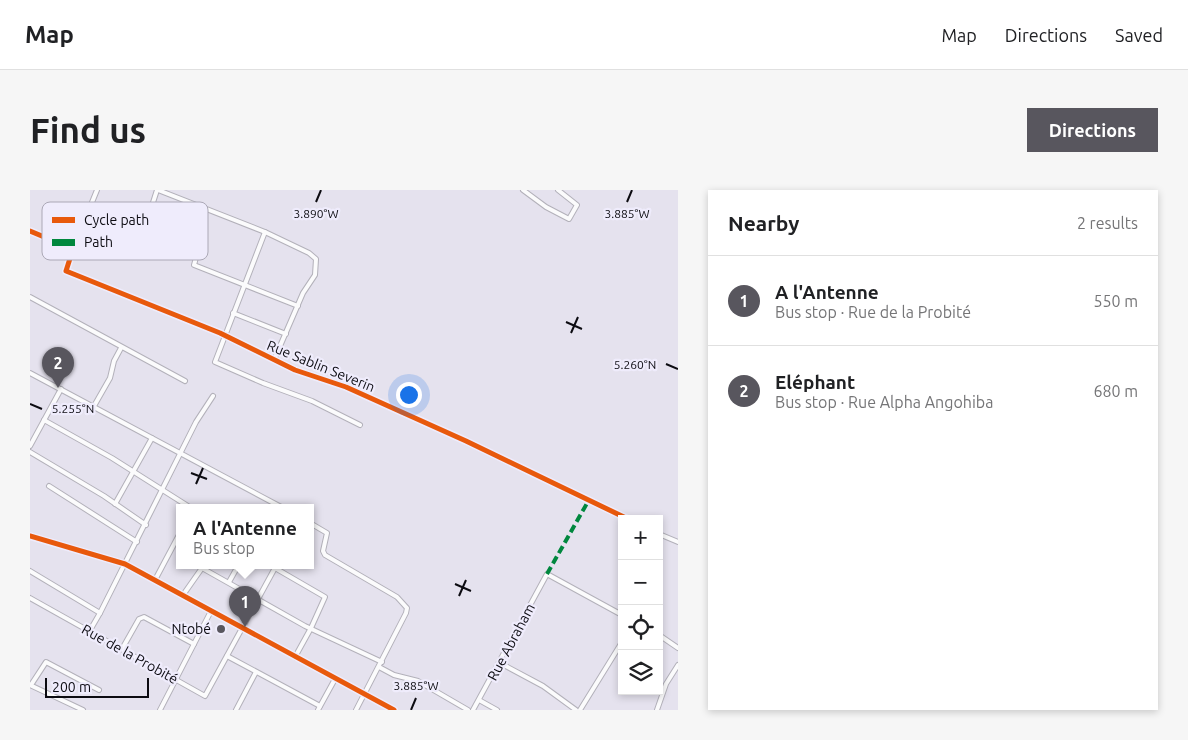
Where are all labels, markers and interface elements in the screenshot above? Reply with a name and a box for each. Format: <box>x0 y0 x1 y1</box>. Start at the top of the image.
text: Map <box>25 21 74 48</box>
text: Map <box>941 25 977 45</box>
text: Directions <box>1005 25 1087 45</box>
text: Saved <box>1115 25 1163 45</box>
button: Directions <box>1027 108 1158 152</box>
text: Find us <box>30 110 146 150</box>
legend <box>42 202 208 260</box>
text: 3.890°W <box>294 207 339 220</box>
text: 3.885°W <box>605 207 650 220</box>
text: Nearby <box>728 211 799 235</box>
text: Cycle path <box>84 212 149 228</box>
text: 2 results <box>1077 214 1138 232</box>
text: Path <box>84 234 113 250</box>
text: A l'Antenne <box>775 281 879 303</box>
text: 1 <box>739 292 749 310</box>
text: 550 m <box>1093 292 1138 310</box>
text: Bus stop · Rue de la Probité <box>775 303 971 321</box>
street label: Rue Sablin Severin <box>265 337 377 395</box>
pin: 2 <box>42 347 74 388</box>
text: 5.260°N <box>614 358 656 371</box>
text: Eléphant <box>775 371 855 393</box>
your location <box>396 382 422 408</box>
text: 2 <box>739 382 749 400</box>
text: 680 m <box>1093 382 1138 400</box>
text: Bus stop · Rue Alpha Angohiba <box>775 393 993 411</box>
text: 5.255°N <box>52 402 94 415</box>
popup <box>176 504 314 569</box>
map controls <box>618 515 663 695</box>
button: + <box>618 515 663 560</box>
text: A l'Antenne <box>193 517 297 539</box>
text: Bus stop <box>193 539 255 557</box>
button: − <box>618 560 663 605</box>
pin: 1 <box>229 586 261 627</box>
street label: Rue Abraham <box>484 601 538 683</box>
button: locate <box>618 605 663 650</box>
street label: Rue de la Probité <box>79 621 181 687</box>
place label: Ntobé <box>171 621 211 637</box>
marker: Ntobé <box>215 623 227 635</box>
button: layers <box>618 650 663 695</box>
scale bar <box>45 675 149 698</box>
text: 200 m <box>52 679 91 695</box>
text: 3.885°W <box>394 679 439 692</box>

